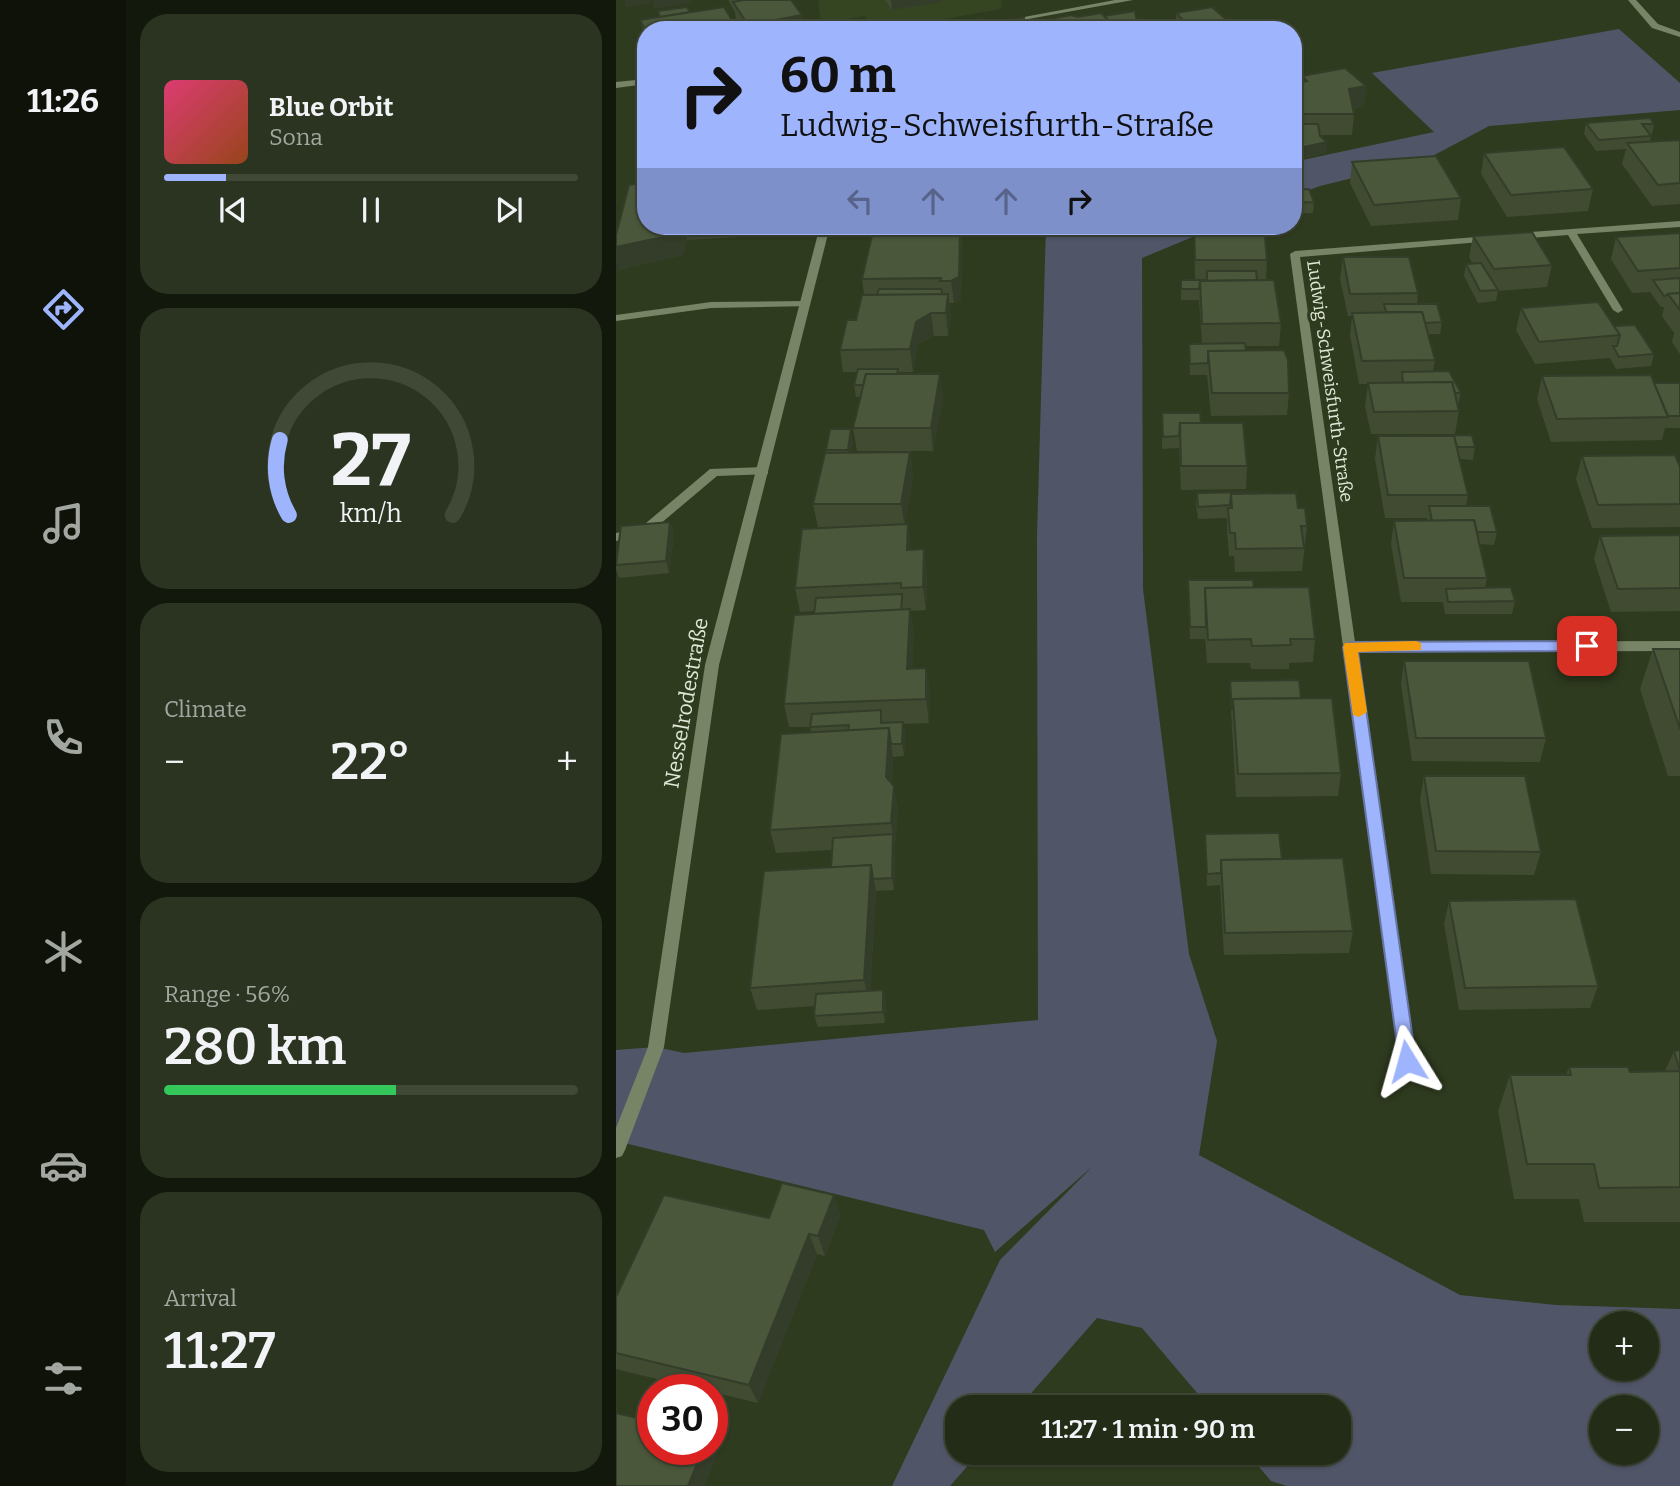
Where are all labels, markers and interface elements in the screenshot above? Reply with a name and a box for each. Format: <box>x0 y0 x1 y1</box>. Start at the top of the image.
text: 60 m <box>780 46 896 105</box>
icon: right <box>665 49 756 140</box>
text: 11:26 <box>27 82 99 120</box>
text: Blue Orbit <box>269 92 393 123</box>
text: Ludwig-Schweisfurth-Straße <box>780 106 1214 144</box>
text: Sona <box>269 123 323 151</box>
icon: left <box>841 182 879 220</box>
icon: ahead <box>914 182 952 220</box>
icon: ahead <box>987 182 1025 220</box>
icon: right <box>1060 182 1098 220</box>
icon: previous <box>214 191 252 229</box>
icon: pause <box>352 191 390 229</box>
icon: next <box>490 191 528 229</box>
street label: Ludwig-Schweisfurth-Straße <box>1302 259 1358 503</box>
icon: directions <box>39 285 88 334</box>
text: 27 <box>331 417 411 504</box>
text: km/h <box>340 498 402 528</box>
icon: music <box>39 499 88 548</box>
street label: Nesselrodestraße <box>658 616 714 790</box>
pin <box>1557 616 1617 676</box>
icon: arrive <box>1568 627 1606 665</box>
text: Climate <box>164 695 247 723</box>
icon: phone <box>39 713 88 762</box>
text: 22° <box>330 730 411 793</box>
text: − <box>164 739 185 785</box>
text: + <box>556 739 578 785</box>
icon: climate <box>39 927 88 976</box>
text: Range · 56% <box>164 980 290 1008</box>
text: 280 km <box>164 1015 346 1078</box>
position arrow <box>1370 1024 1444 1098</box>
icon: car <box>39 1141 88 1190</box>
text: Arrival <box>164 1284 237 1312</box>
map controls <box>1589 1311 1659 1465</box>
button: + <box>1589 1311 1659 1381</box>
text: 11:27 <box>164 1319 276 1382</box>
icon: filters <box>39 1354 88 1403</box>
speed limit sign: 30 <box>637 1374 728 1465</box>
button: − <box>1589 1395 1659 1465</box>
text: 11:27 · 1 min · 90 m <box>1041 1414 1255 1445</box>

